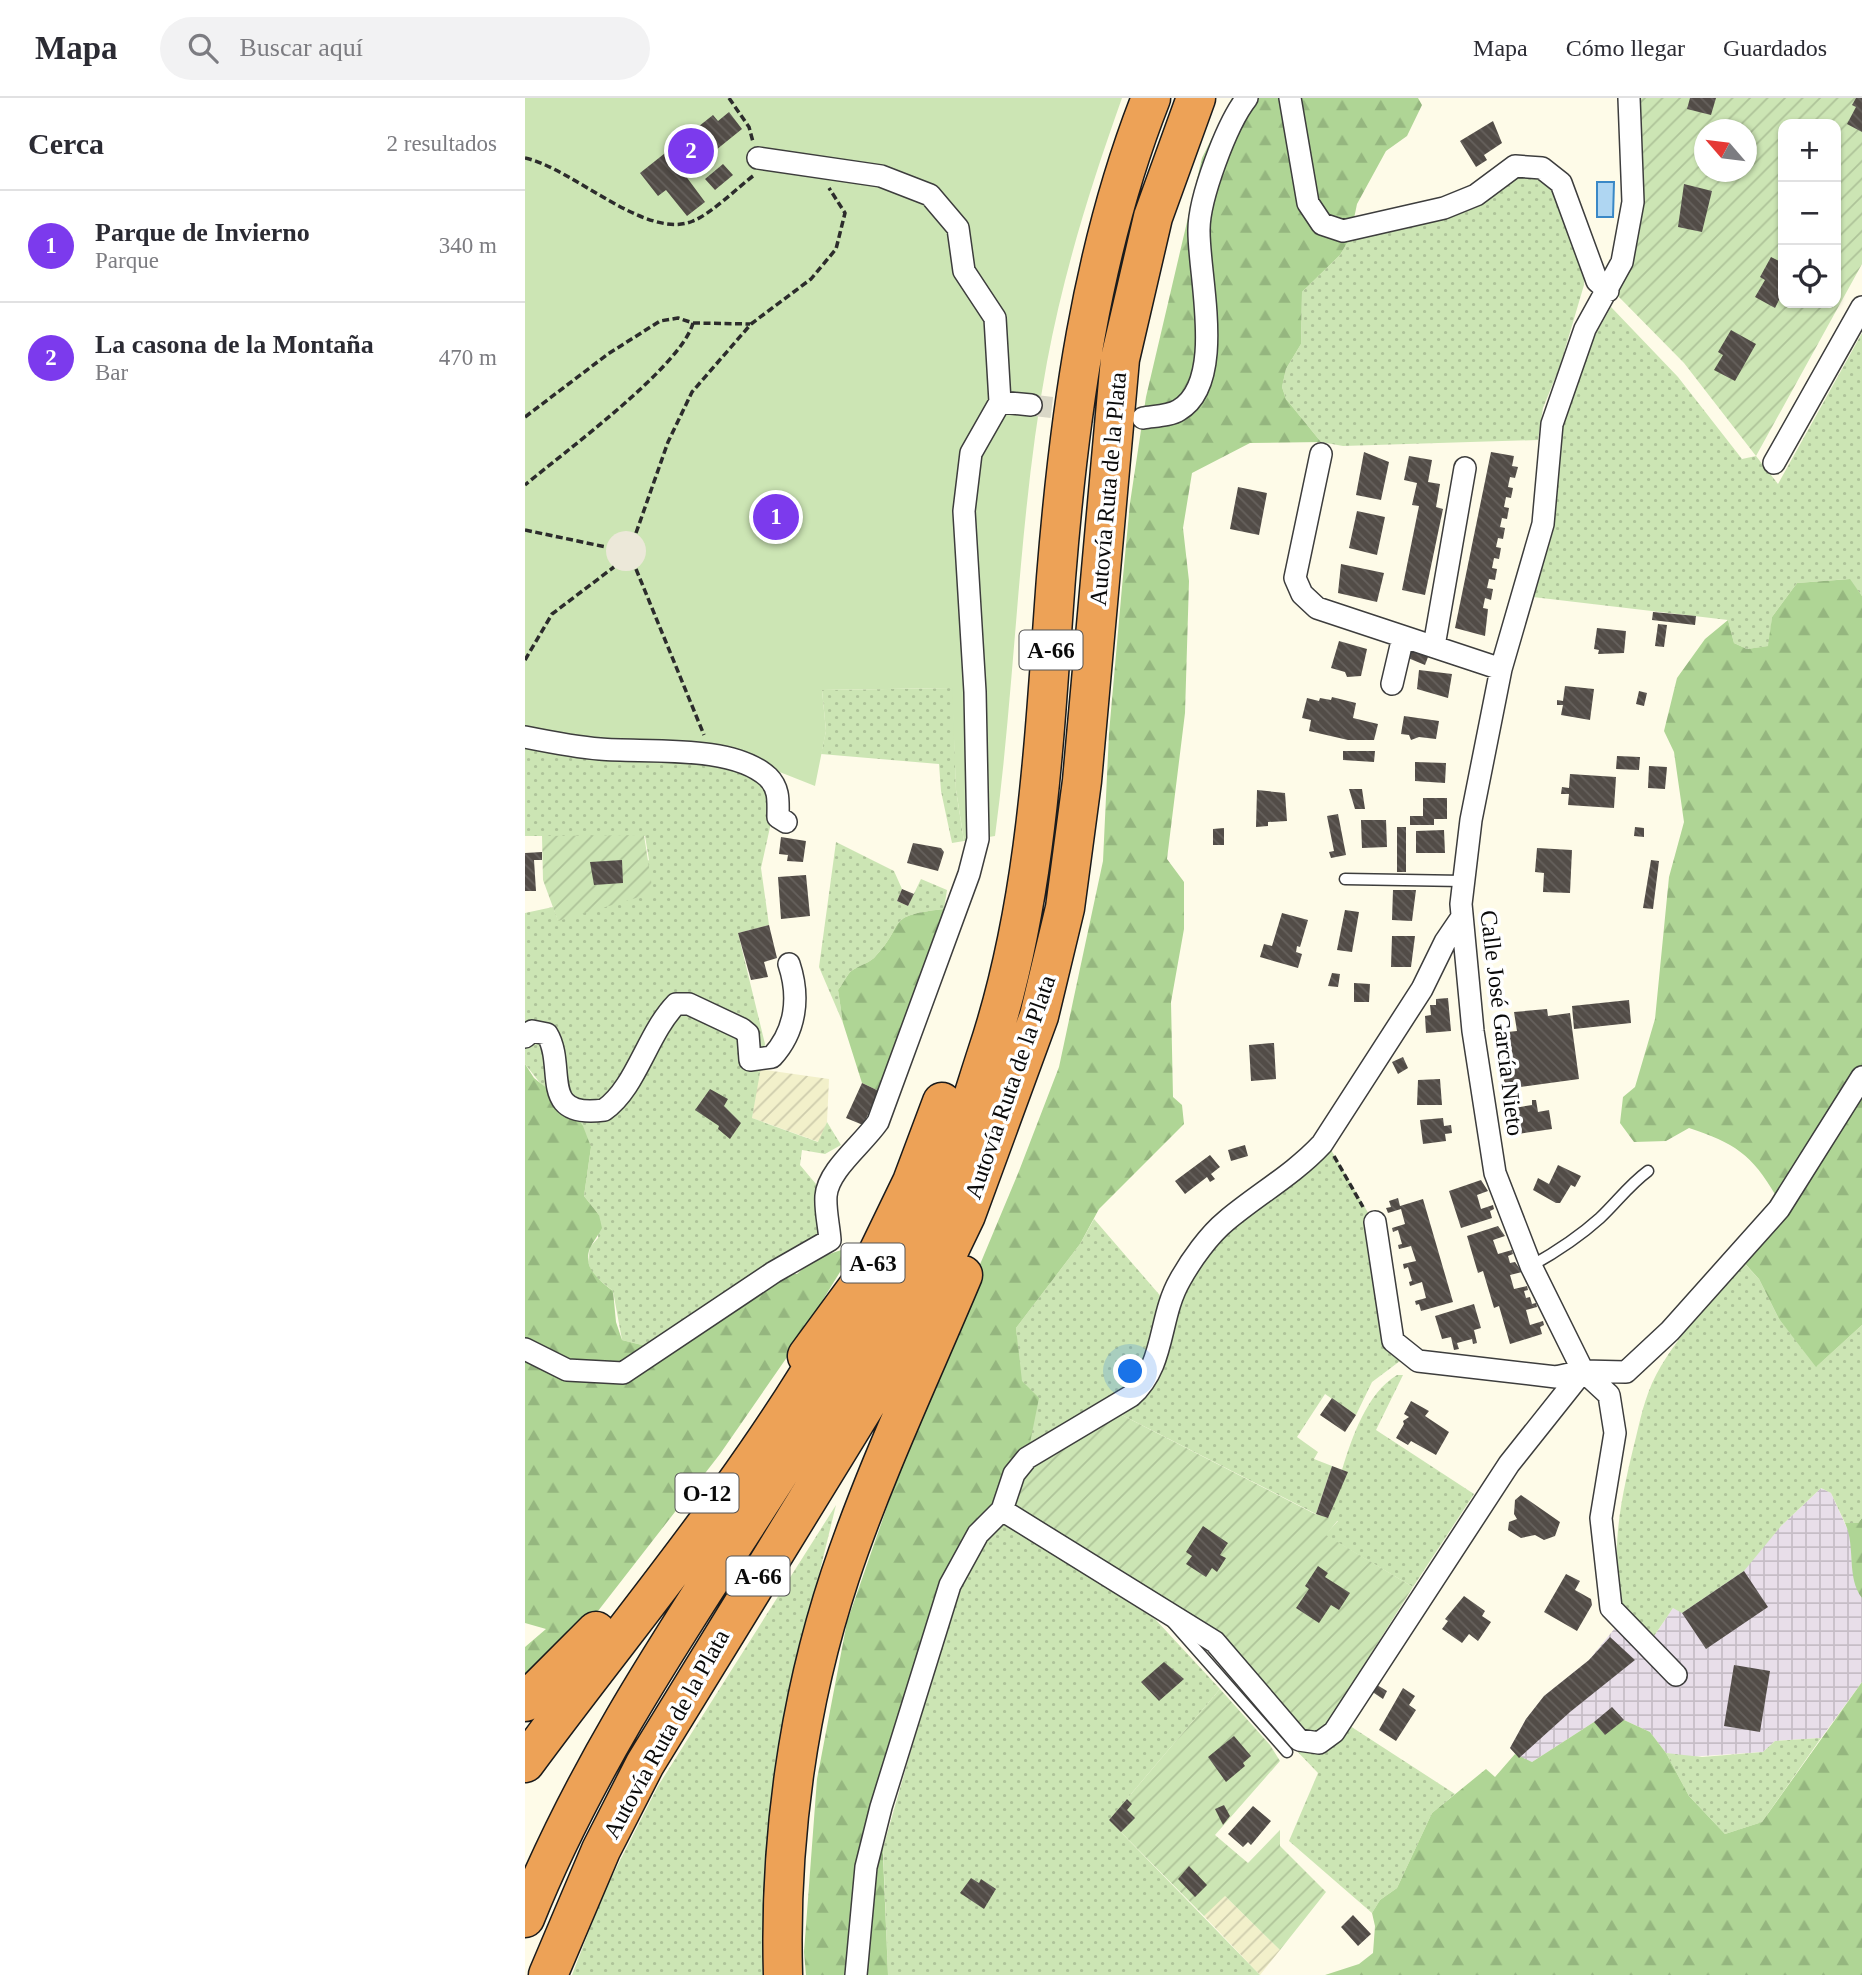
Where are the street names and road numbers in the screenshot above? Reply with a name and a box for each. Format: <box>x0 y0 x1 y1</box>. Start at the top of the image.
street label: Autovía Ruta de la Plata <box>1085 371 1131 607</box>
road number: A-66 <box>1019 630 1083 670</box>
street label: Calle José García Nieto <box>1475 909 1529 1137</box>
street label: Autovía Ruta de la Plata <box>960 972 1061 1202</box>
road number: A-63 <box>841 1244 905 1282</box>
road number: O-12 <box>675 1474 739 1512</box>
road number: A-66 <box>727 1556 789 1596</box>
street label: Autovía Ruta de la Plata <box>598 1625 734 1843</box>

